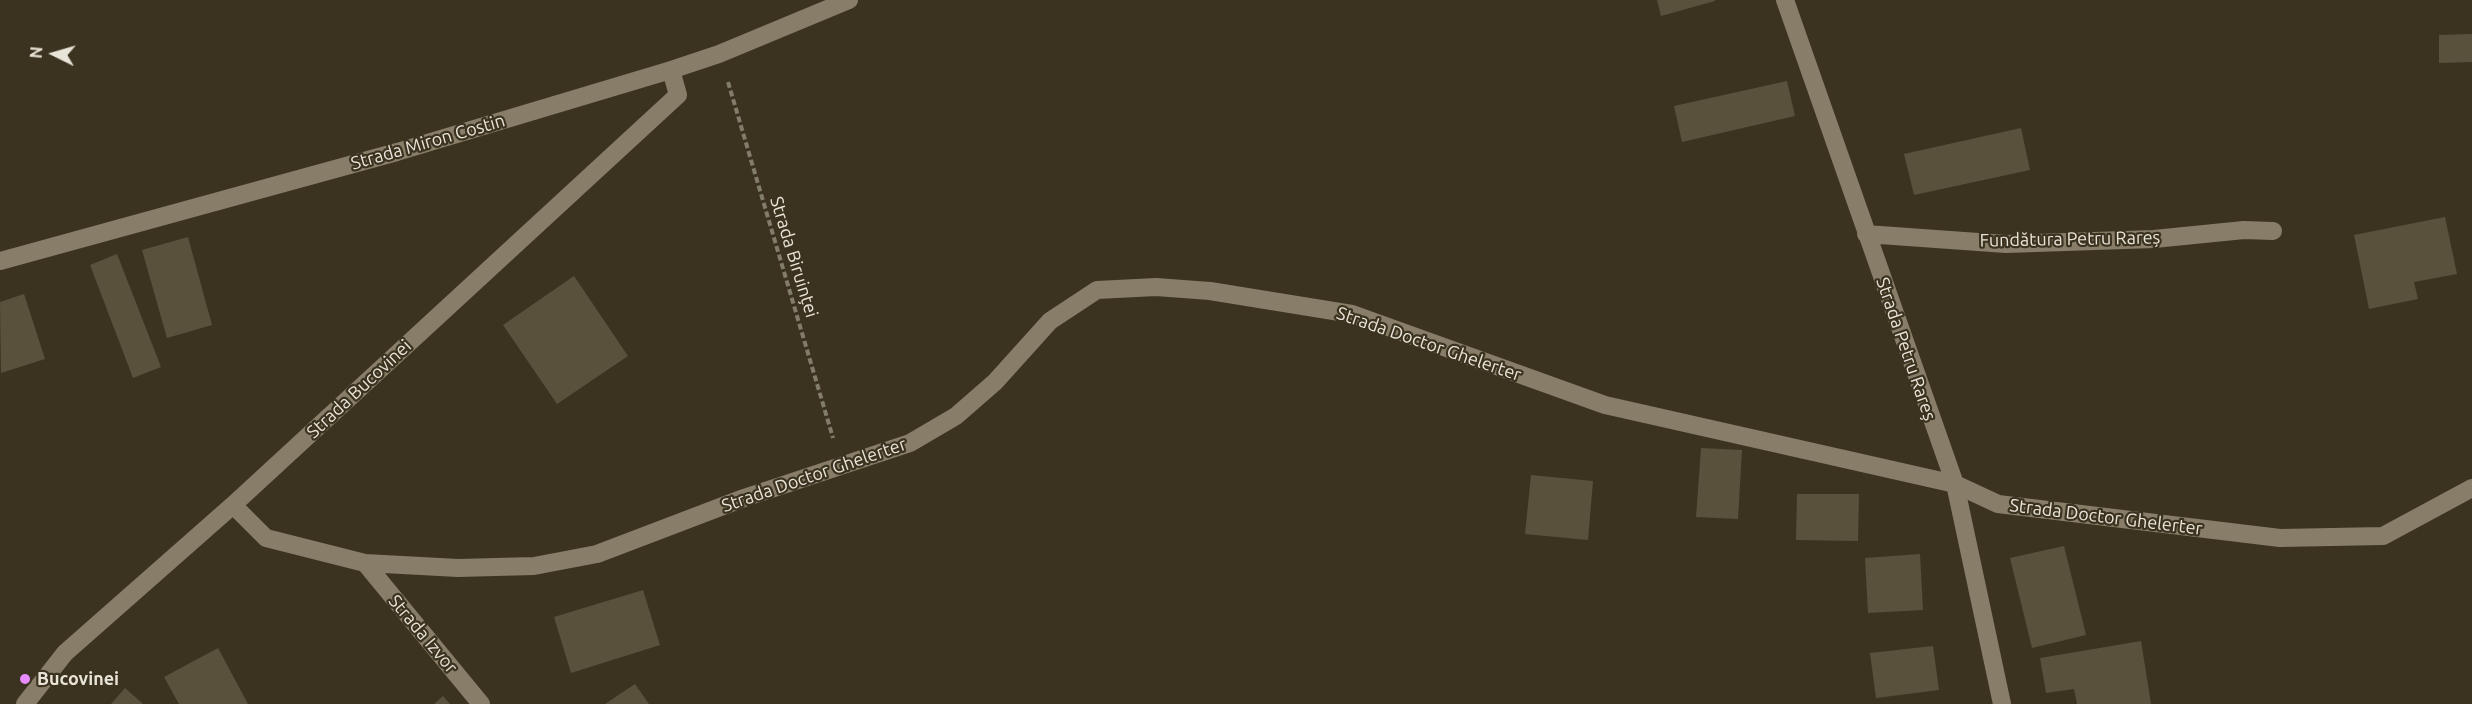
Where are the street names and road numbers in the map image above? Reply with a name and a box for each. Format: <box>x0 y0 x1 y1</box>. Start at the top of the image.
street label: Strada Miron Costin <box>348 110 508 174</box>
street label: Strada Biruinței <box>765 194 823 320</box>
street label: Fundătura Petru Rareș <box>1979 227 2161 251</box>
street label: Strada Petru Rareș <box>1871 275 1941 423</box>
street label: Strada Doctor Ghelerter <box>1334 302 1524 386</box>
street label: Strada Bucovinei <box>302 335 416 443</box>
street label: Strada Doctor Ghelerter <box>719 433 909 517</box>
street label: Strada Doctor Ghelerter <box>2008 494 2204 540</box>
street label: Strada Izvor <box>384 590 462 678</box>

